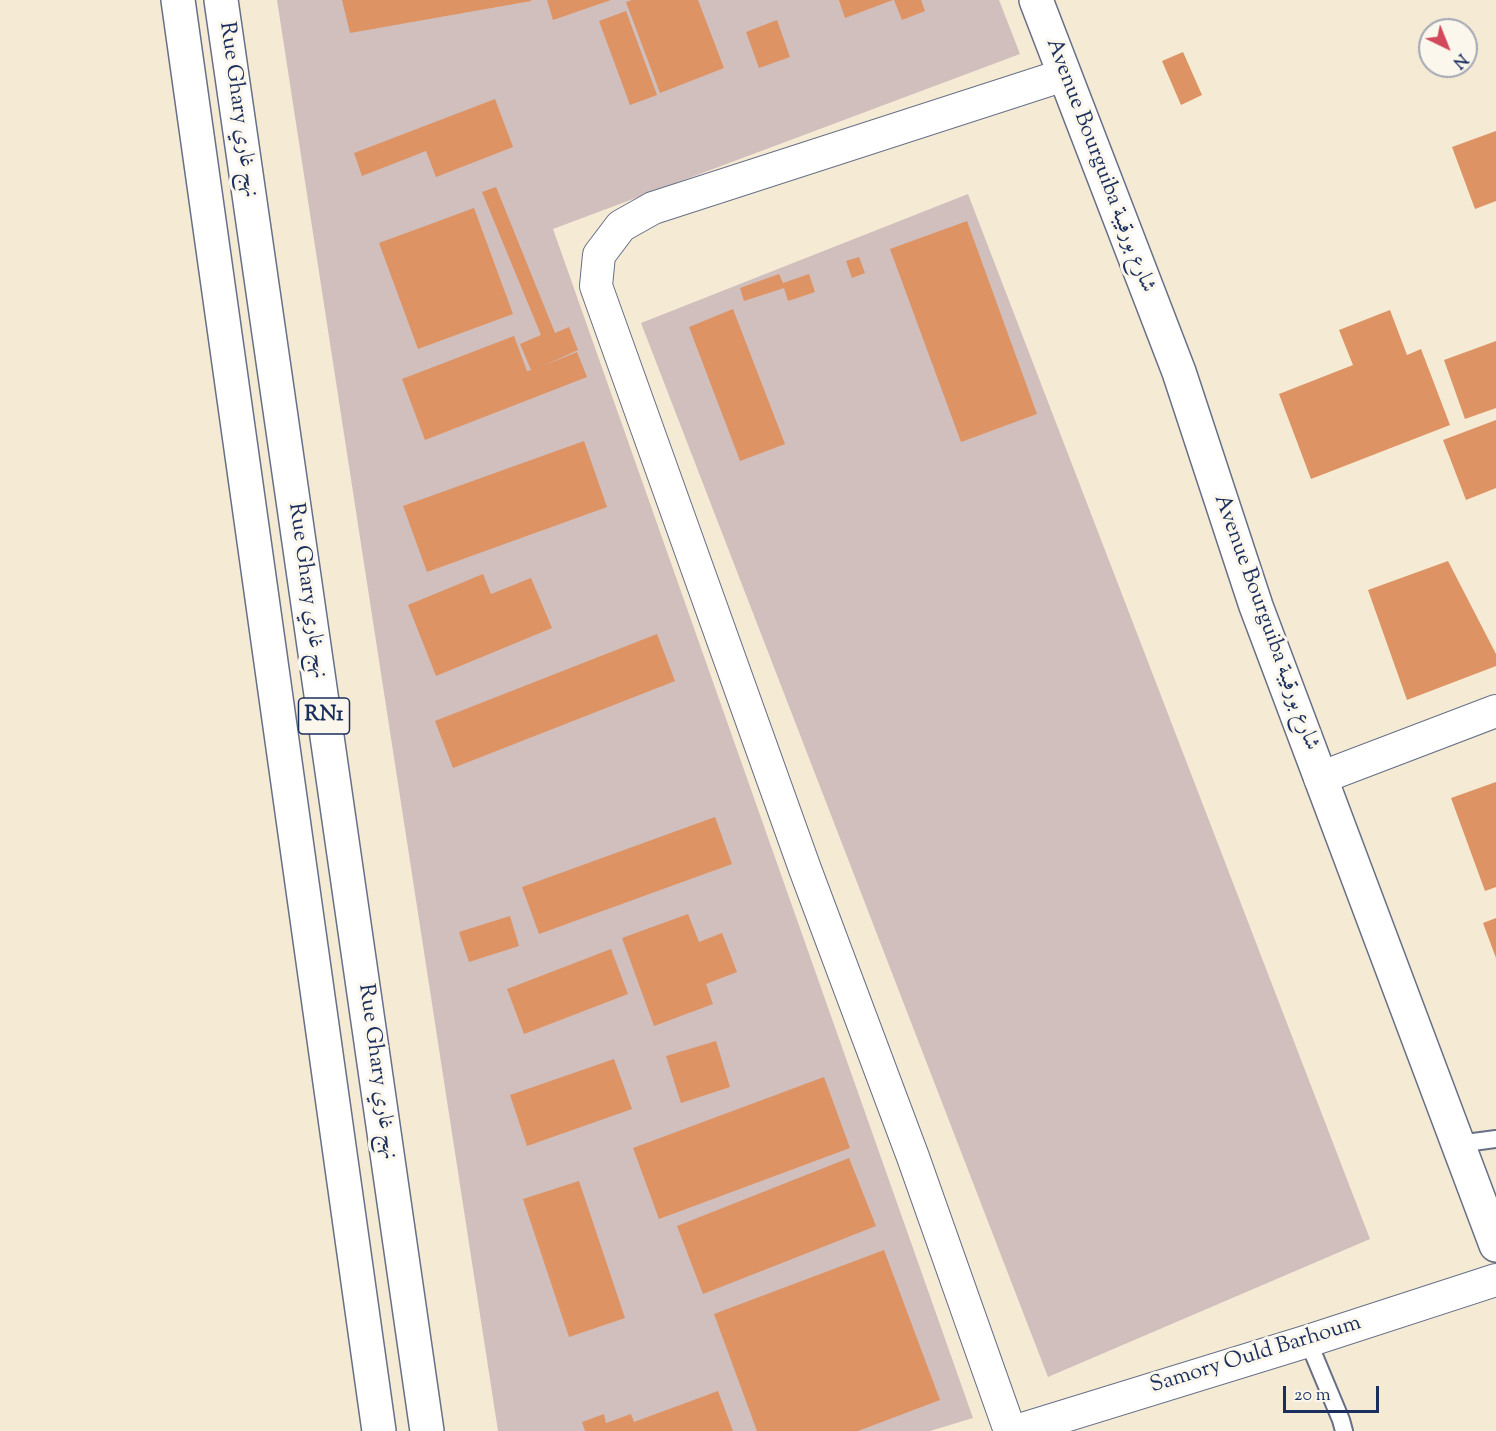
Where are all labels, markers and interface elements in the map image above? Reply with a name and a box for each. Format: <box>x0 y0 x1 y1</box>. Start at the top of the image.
north arrow <box>1418 18 1478 78</box>
street label: Rue Ghary نهج غاري <box>212 21 262 199</box>
street label: Avenue Bourguiba شارع بورقيبة <box>1038 35 1160 297</box>
text: N <box>1447 47 1472 73</box>
street label: Avenue Bourguiba شارع بورقيبة <box>1206 491 1324 755</box>
street label: Rue Ghary نهج غاري <box>281 502 331 680</box>
road number: RN1 <box>298 698 350 734</box>
street label: Rue Ghary نهج غاري <box>351 983 401 1161</box>
street label: Samory Ould Barhoum <box>1147 1311 1365 1401</box>
scale bar <box>1286 1374 1382 1412</box>
text: 20 m <box>1294 1383 1331 1409</box>

